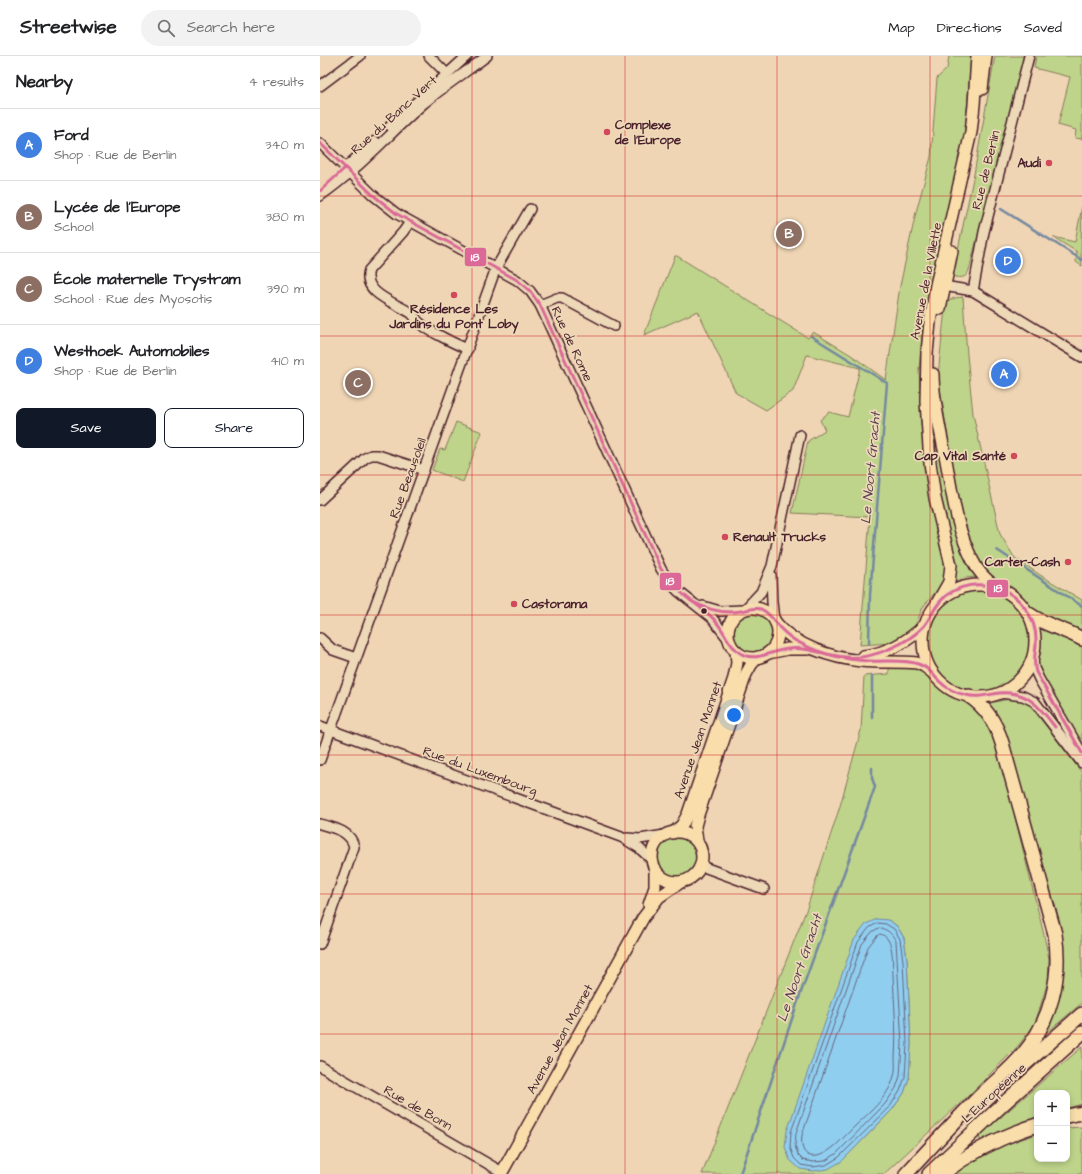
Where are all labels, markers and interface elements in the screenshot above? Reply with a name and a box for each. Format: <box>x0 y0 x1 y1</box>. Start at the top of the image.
search box <box>141 10 421 46</box>
text: Streetwise <box>20 14 117 41</box>
icon: search <box>155 17 177 39</box>
text: Search here <box>187 17 275 38</box>
text: Map <box>888 18 915 38</box>
text: Directions <box>937 18 1002 38</box>
text: Saved <box>1024 18 1062 38</box>
text: Nearby <box>16 70 73 94</box>
street label: Rue du Banc Vert <box>347 71 441 158</box>
text: 4 results <box>249 73 304 91</box>
place label: Complexe de l'Europe <box>614 116 681 150</box>
text: Ford <box>54 125 89 146</box>
marker: Complexe de l'Europe <box>602 127 612 137</box>
street label: Rue de Berlin <box>967 128 1005 211</box>
text: A <box>25 136 33 154</box>
text: 340 m <box>265 136 304 154</box>
text: Shop · Rue de Berlin <box>54 146 177 164</box>
place label: Audi <box>1017 154 1042 172</box>
marker: Audi <box>1044 158 1054 168</box>
text: Lycée de l'Europe <box>54 197 181 218</box>
text: B <box>24 208 34 226</box>
text: 380 m <box>265 208 304 226</box>
text: School <box>54 218 94 236</box>
pin: B <box>776 219 802 249</box>
street label: Avenue de la Villette <box>906 221 946 341</box>
pin: D <box>995 246 1021 276</box>
line badge: 18 <box>464 247 487 267</box>
text: 18 <box>471 250 480 265</box>
text: École maternelle Trystram <box>54 269 241 290</box>
text: C <box>24 280 34 298</box>
text: 390 m <box>266 280 304 298</box>
text: School · Rue des Myosotis <box>54 290 212 308</box>
marker: Résidence Les Jardins du Pont Loby <box>449 290 459 300</box>
place label: Résidence Les Jardins du Pont Loby <box>388 300 520 334</box>
street label: Rue de Rome <box>547 304 597 384</box>
text: Westhoek Automobiles <box>54 341 210 362</box>
text: D <box>25 352 33 370</box>
text: 410 m <box>270 352 304 370</box>
pin: A <box>991 359 1017 389</box>
text: Shop · Rue de Berlin <box>54 362 177 380</box>
pin: C <box>345 368 371 398</box>
button: Save <box>16 408 156 448</box>
button: Share <box>164 408 304 448</box>
water label: Le Noort Gracht <box>856 410 886 525</box>
street label: Rue Beausoleil <box>385 435 431 521</box>
place label: Cap Vital Santé <box>915 447 1006 466</box>
marker: Cap Vital Santé <box>1009 451 1019 461</box>
place label: Renault Trucks <box>733 528 827 546</box>
marker: Renault Trucks <box>720 532 730 542</box>
place label: Carter-Cash <box>985 553 1061 571</box>
marker: Carter-Cash <box>1063 557 1073 567</box>
line badge: 18 <box>659 572 682 591</box>
text: 18 <box>666 574 675 589</box>
line badge: 18 <box>986 579 1009 598</box>
text: 18 <box>994 581 1003 596</box>
place label: Castorama <box>522 595 588 613</box>
marker: Castorama <box>509 599 519 609</box>
unlabelled marker <box>699 606 709 616</box>
street label: Avenue Jean Monnet <box>669 678 727 801</box>
your location <box>724 705 744 725</box>
street label: Rue du Luxembourg <box>420 742 540 801</box>
water label: Le Noort Gracht <box>772 910 828 1024</box>
street label: Avenue Jean Monnet <box>522 980 598 1097</box>
street label: L'Européenne <box>958 1059 1030 1127</box>
street label: Rue de Bonn <box>380 1081 456 1135</box>
map controls <box>1034 1090 1070 1162</box>
button: + <box>1034 1090 1070 1126</box>
button: − <box>1034 1126 1070 1162</box>

